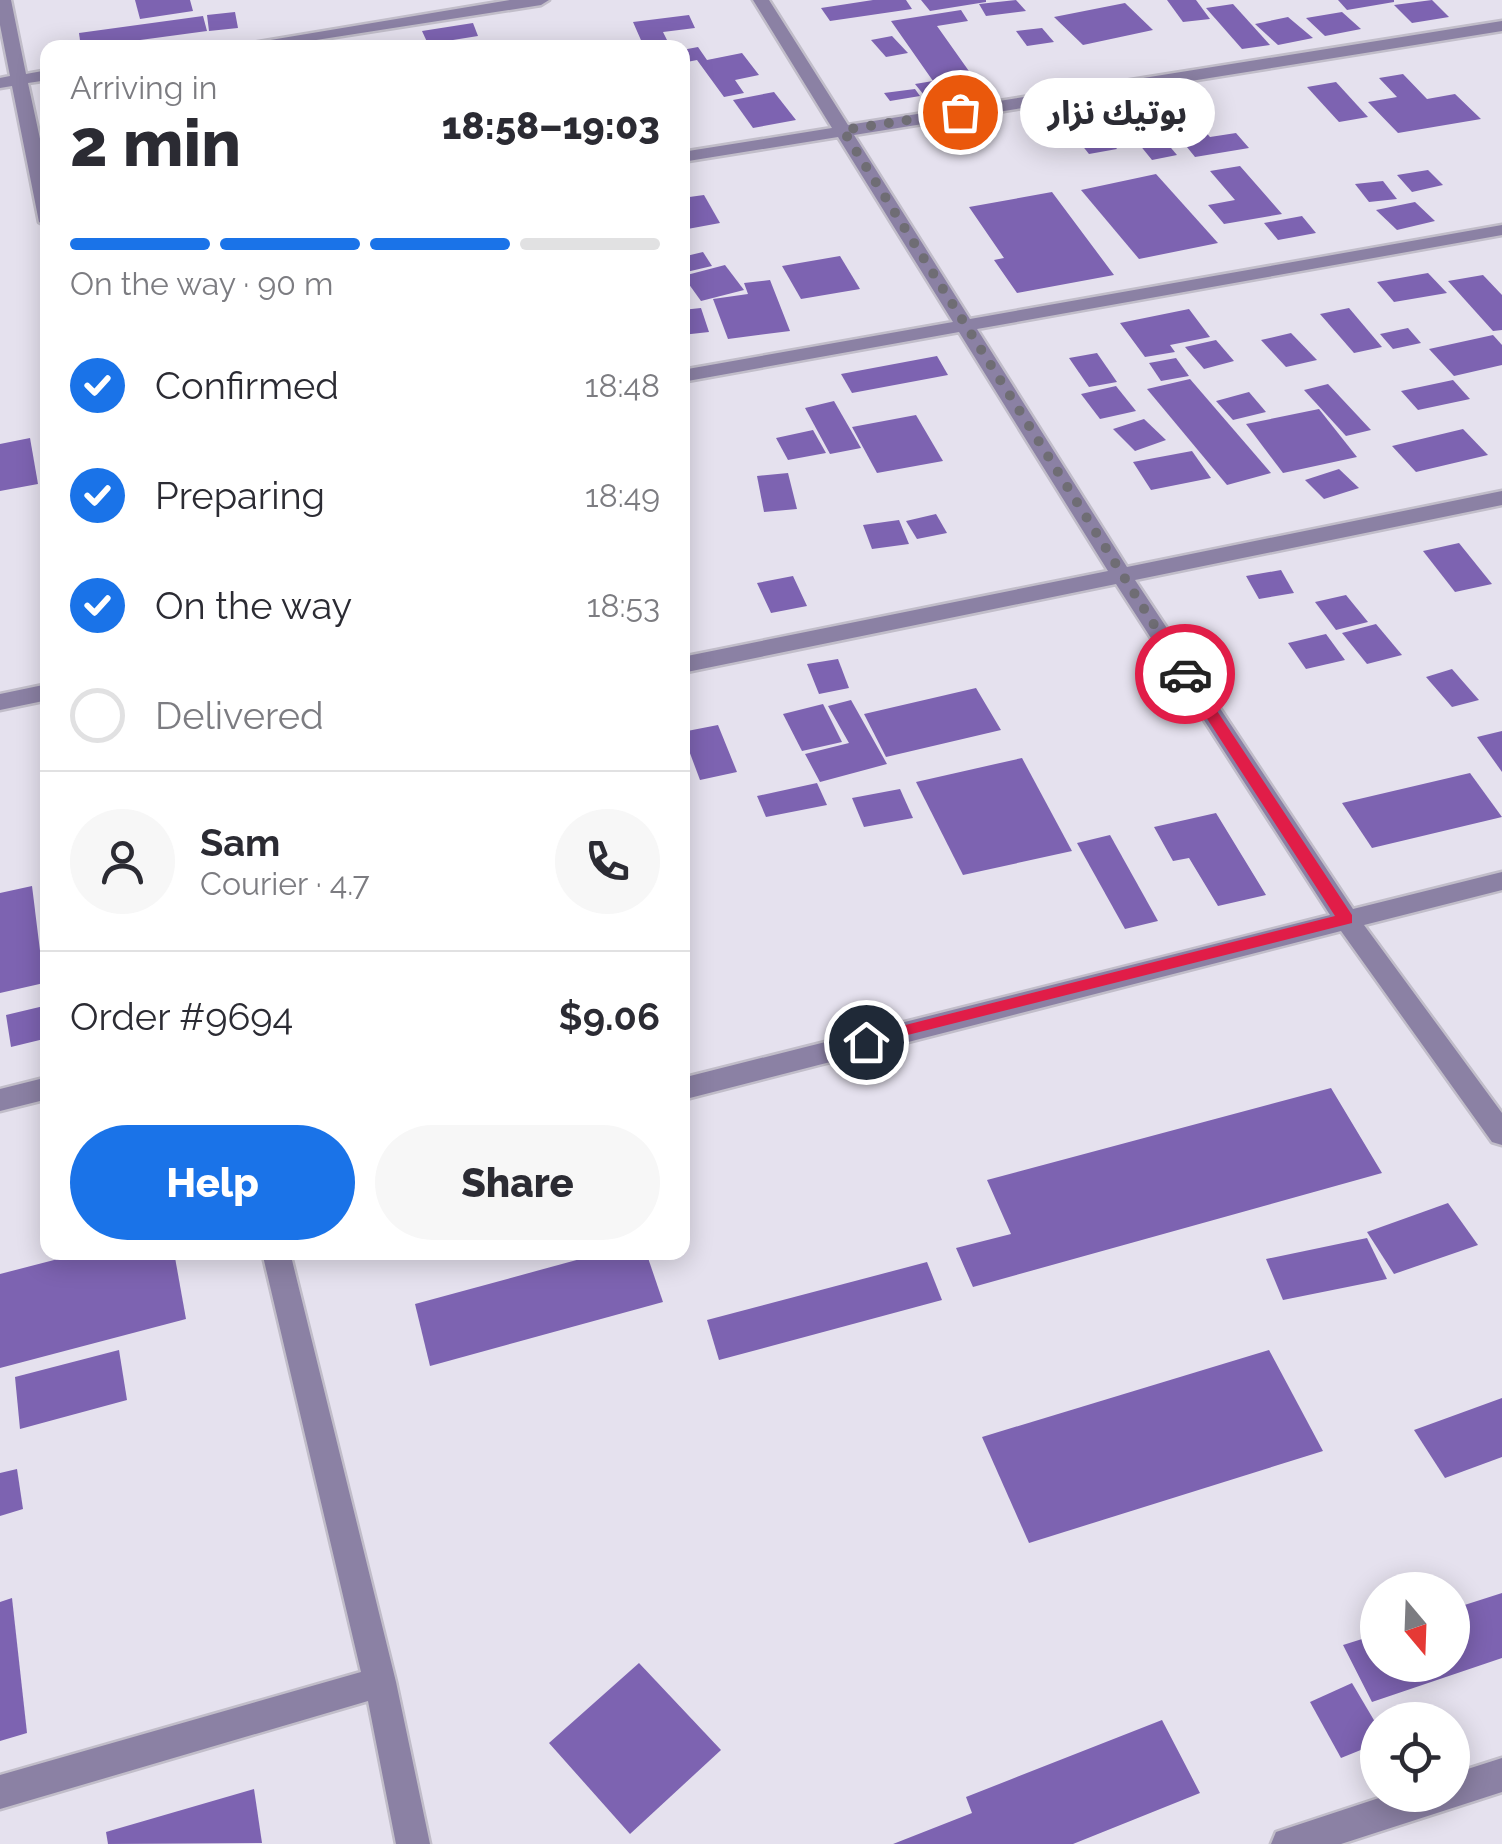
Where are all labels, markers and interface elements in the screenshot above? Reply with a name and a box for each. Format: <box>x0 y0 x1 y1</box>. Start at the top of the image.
text: Arriving in <box>70 69 217 106</box>
pin <box>918 70 1003 155</box>
callout: بوتيك نزار <box>1020 77 1215 147</box>
icon: bag <box>933 85 988 140</box>
text: بوتيك نزار <box>1048 94 1187 131</box>
text: 18:58–19:03 <box>442 103 660 148</box>
text: 2 min <box>70 105 241 181</box>
text: On the way · 90 m <box>70 265 333 302</box>
icon: check <box>70 358 125 413</box>
text: Confirmed <box>155 363 339 408</box>
text: 18:48 <box>585 367 660 404</box>
icon: check <box>70 468 125 523</box>
text: Preparing <box>155 473 325 518</box>
text: 18:49 <box>585 477 660 514</box>
icon: check <box>70 578 125 633</box>
text: On the way <box>155 583 352 628</box>
text: 18:53 <box>587 587 660 624</box>
courier <box>1135 624 1235 724</box>
icon: car <box>1158 647 1213 702</box>
text: Delivered <box>155 693 324 738</box>
button: person <box>70 809 175 914</box>
button: phone <box>555 809 660 914</box>
text: Sam <box>200 820 280 865</box>
text: Courier · 4.7 <box>200 865 370 902</box>
text: Order #9694 <box>70 994 293 1039</box>
text: $9.06 <box>559 994 660 1039</box>
pin <box>824 1000 909 1085</box>
icon: home <box>839 1015 894 1070</box>
button: Help <box>70 1125 355 1240</box>
button: Share <box>375 1125 660 1240</box>
north arrow <box>1360 1572 1470 1682</box>
map controls <box>1360 1572 1470 1812</box>
button: locate <box>1360 1702 1470 1812</box>

